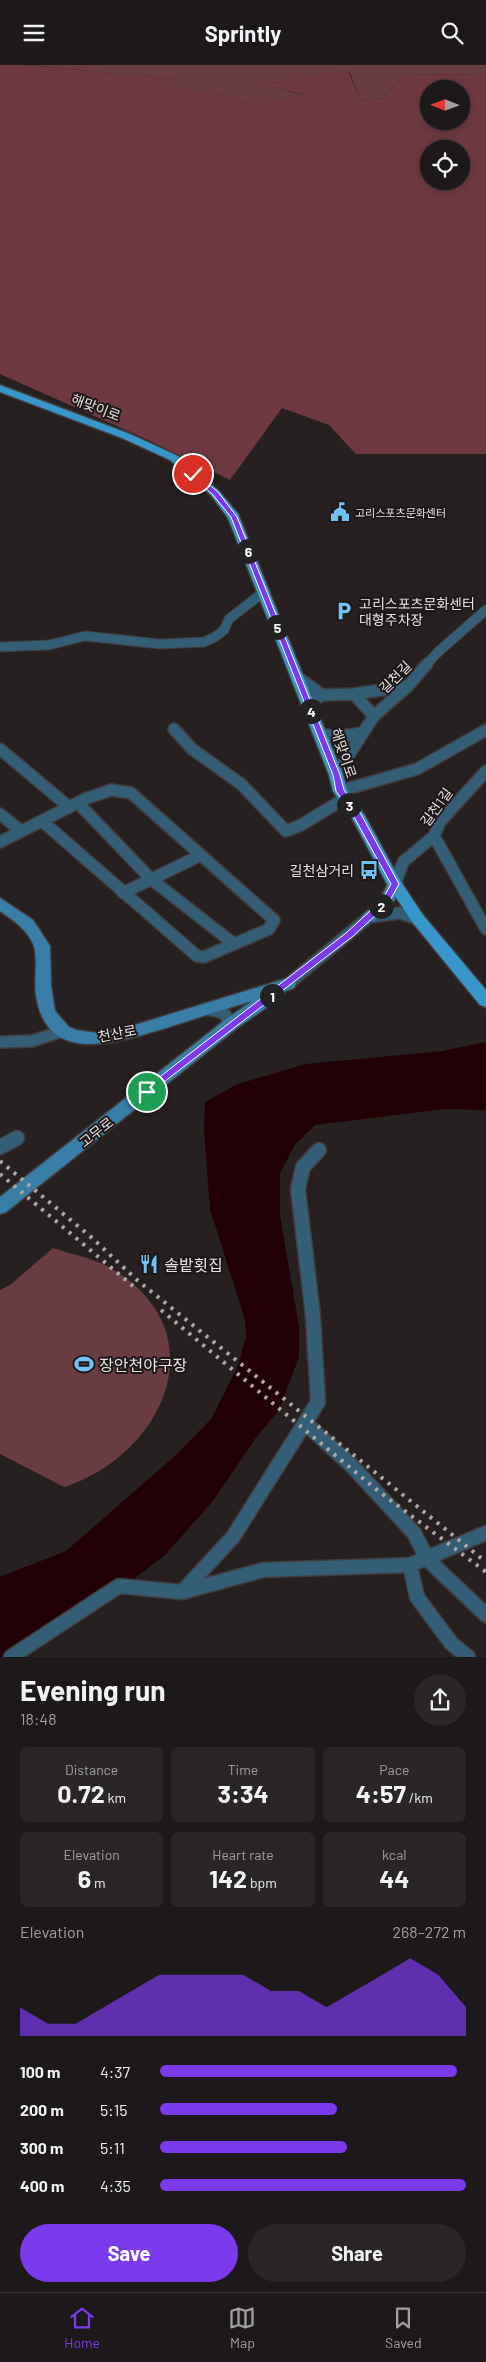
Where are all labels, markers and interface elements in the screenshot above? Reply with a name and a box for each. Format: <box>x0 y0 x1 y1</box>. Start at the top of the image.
icon: menu <box>20 19 48 47</box>
icon: search <box>438 19 466 47</box>
text: Sprintly <box>205 20 281 46</box>
north arrow <box>420 80 470 130</box>
map controls <box>420 80 470 190</box>
button: locate <box>420 140 470 190</box>
street label: 해맞이로 <box>69 390 123 424</box>
pin <box>172 453 214 495</box>
icon: check <box>179 460 207 488</box>
public building icon: 고리스포츠문화센터 <box>329 501 351 523</box>
place label: 고리스포츠문화센터 <box>355 506 446 519</box>
pin: 6 <box>236 539 260 563</box>
text: 6 <box>245 543 252 560</box>
place label: 고리스포츠문화센터 대형주차장 <box>359 595 475 628</box>
parking icon: 고리스포츠문화센터 대형주차장 <box>333 600 355 622</box>
pin: 5 <box>264 615 290 639</box>
text: 5 <box>274 619 281 636</box>
street label: 길천길 <box>375 657 415 697</box>
pin: 4 <box>298 699 324 723</box>
text: 4 <box>307 703 316 720</box>
street label: 해맞이로 <box>328 726 360 780</box>
street label: 길천1길 <box>416 784 456 830</box>
pin: 3 <box>336 793 362 817</box>
text: 3 <box>346 797 353 814</box>
bus stop icon: 길천삼거리 <box>358 859 380 881</box>
place label: 길천삼거리 <box>290 862 354 879</box>
pin: 2 <box>368 893 394 919</box>
text: 2 <box>378 898 385 915</box>
pin: 1 <box>260 983 284 1009</box>
text: 1 <box>270 988 275 1005</box>
street label: 천산로 <box>96 1021 138 1045</box>
pin <box>126 1071 168 1113</box>
icon: arrive <box>133 1078 161 1106</box>
street label: 고무로 <box>76 1113 117 1151</box>
restaurant icon: 솔밭횟집 <box>138 1253 160 1275</box>
place label: 솔밭횟집 <box>164 1255 223 1274</box>
sports icon: 장안천야구장 <box>73 1353 95 1375</box>
place label: 장안천야구장 <box>99 1355 188 1374</box>
text: Evening run <box>20 1673 166 1707</box>
button: share <box>414 1674 466 1726</box>
text: 18:48 <box>20 1709 57 1728</box>
text: Distance <box>65 1761 118 1778</box>
text: Time <box>228 1761 258 1778</box>
text: Pace <box>379 1761 409 1778</box>
text: 0.72 <box>57 1778 105 1808</box>
text: 3:34 <box>217 1778 269 1808</box>
text: 4:57 <box>356 1778 406 1808</box>
text: km <box>105 1789 126 1806</box>
text: /km <box>406 1789 433 1806</box>
text: Elevation <box>63 1846 120 1863</box>
text: Heart rate <box>212 1846 274 1863</box>
text: kcal <box>382 1846 407 1863</box>
text: 6 <box>78 1863 91 1893</box>
text: 142 <box>209 1863 247 1893</box>
text: 44 <box>379 1863 409 1893</box>
text: m <box>91 1874 106 1891</box>
text: bpm <box>247 1874 277 1891</box>
text: Elevation <box>20 1922 84 1941</box>
text: 268–272 m <box>392 1922 466 1941</box>
text: 100 m <box>20 2062 60 2081</box>
text: 4:37 <box>100 2062 130 2081</box>
text: 200 m <box>20 2100 64 2119</box>
text: 5:15 <box>100 2100 127 2119</box>
text: 300 m <box>20 2138 63 2157</box>
text: 5:11 <box>100 2138 125 2157</box>
text: 400 m <box>20 2176 64 2195</box>
text: 4:35 <box>100 2176 131 2195</box>
button: Save <box>20 2224 238 2282</box>
button: Share <box>248 2224 466 2282</box>
tab: Home <box>64 2304 100 2351</box>
tab: Map <box>228 2304 256 2351</box>
tab: Saved <box>385 2304 422 2351</box>

